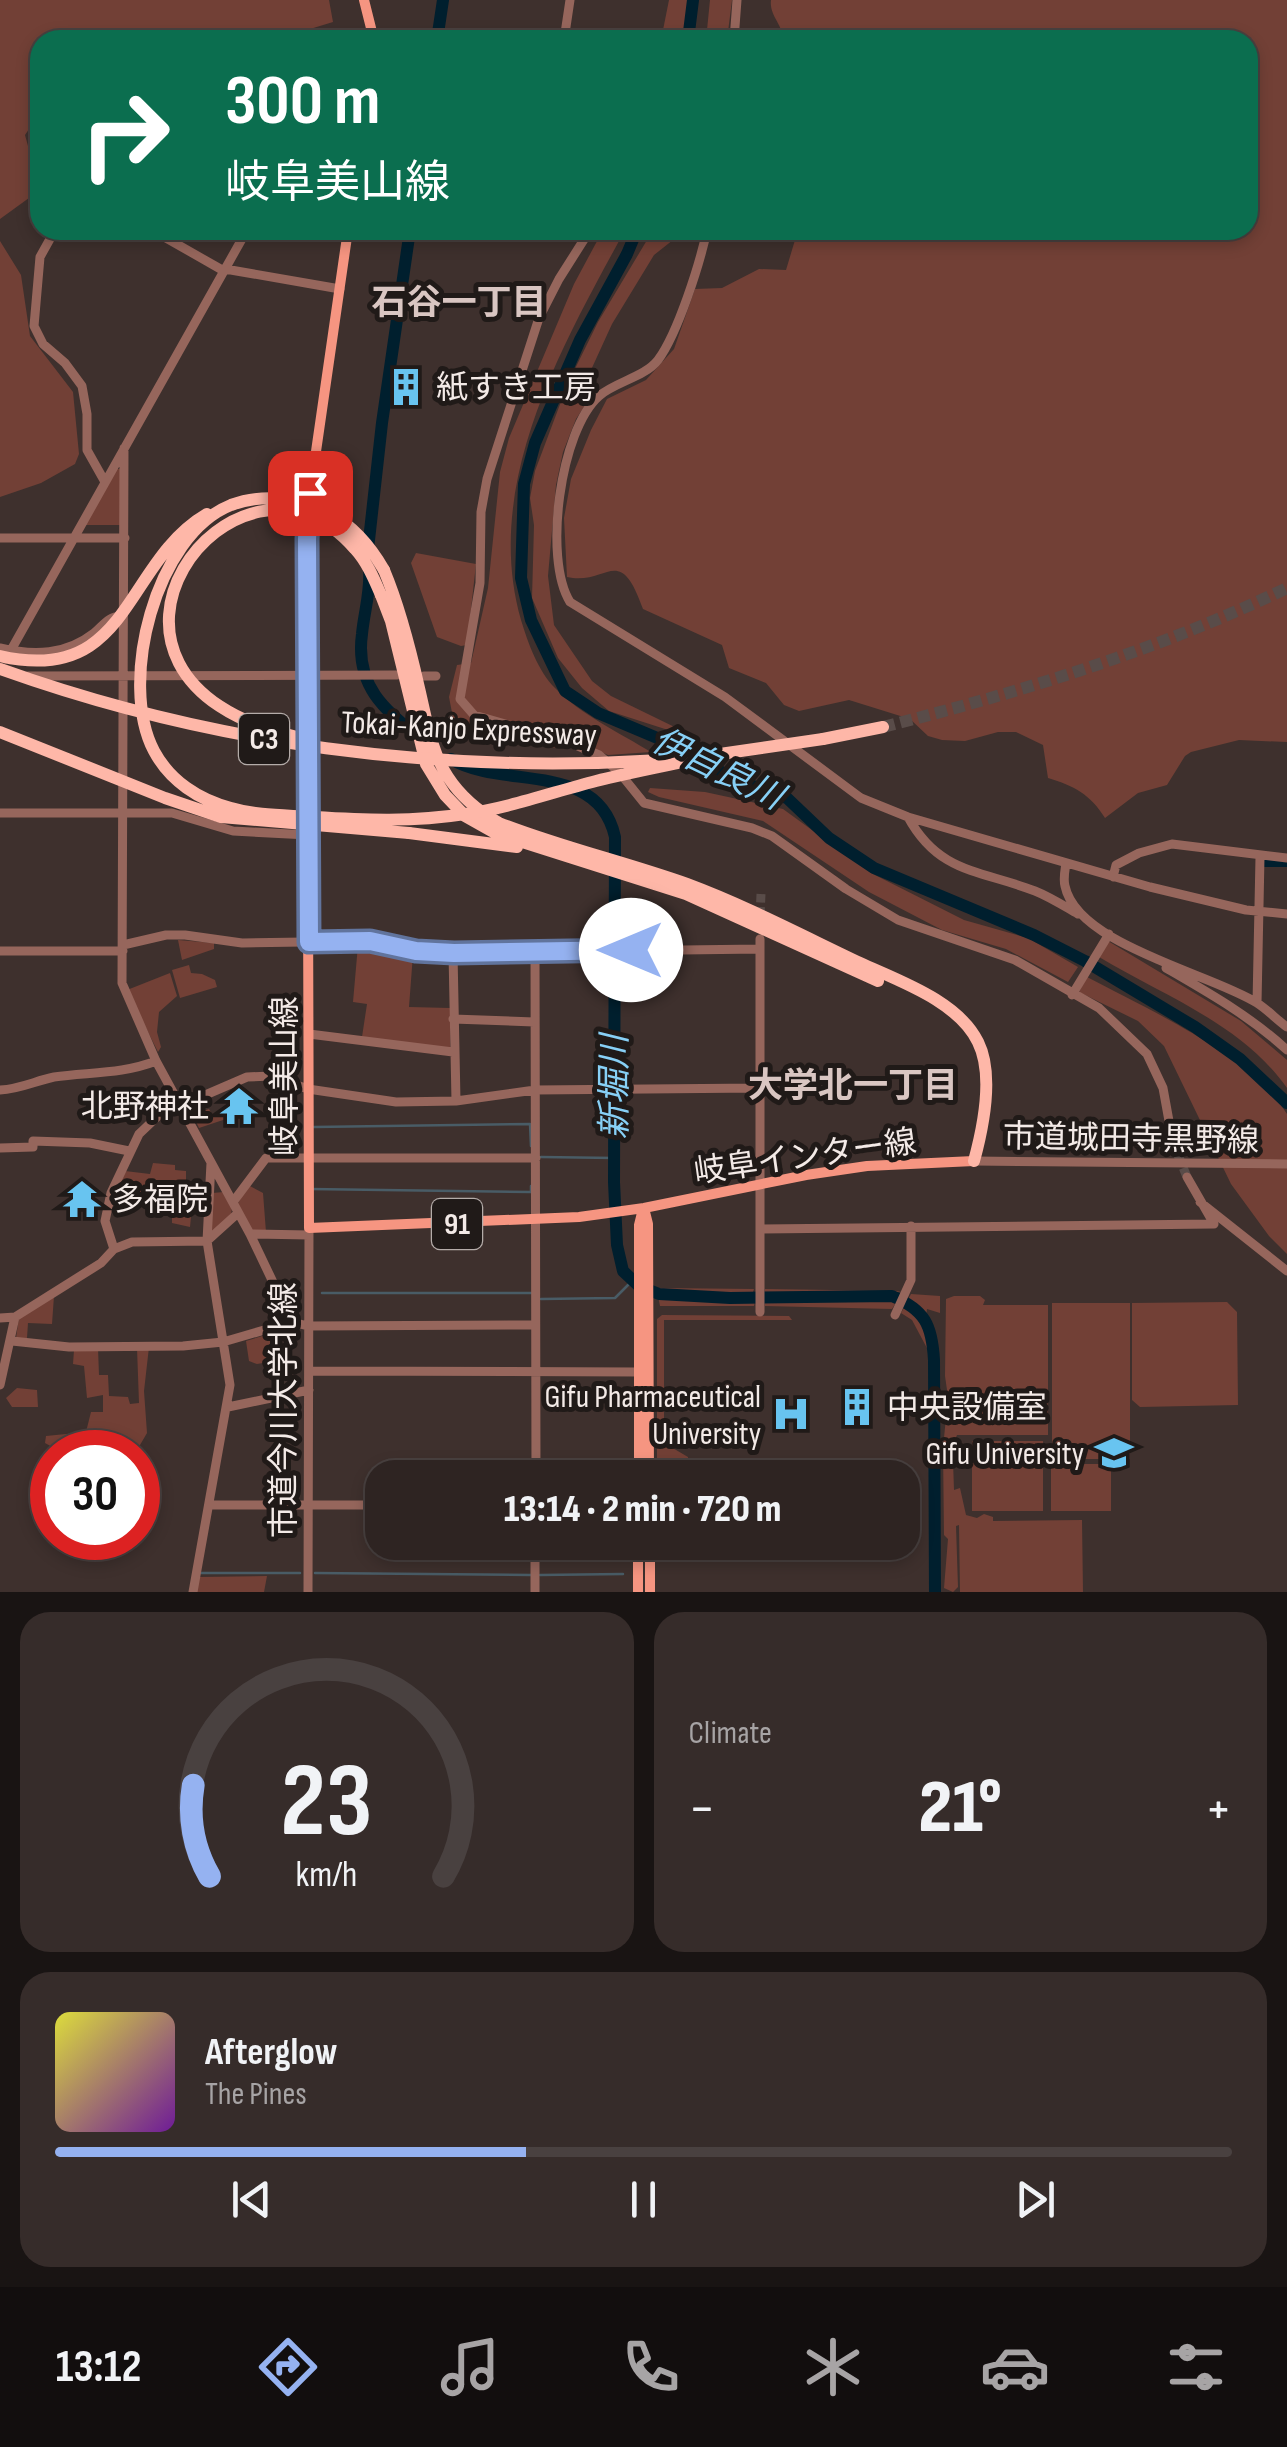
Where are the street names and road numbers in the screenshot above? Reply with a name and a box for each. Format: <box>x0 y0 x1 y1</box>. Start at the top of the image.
street label: Tokai-Kanjo Expressway <box>340 703 598 756</box>
road number: C3 <box>239 714 289 764</box>
street label: 岐阜美山線 <box>266 996 305 1156</box>
street label: 市道城田寺黒野線 <box>1003 1118 1259 1161</box>
street label: 岐阜インター線 <box>692 1123 919 1192</box>
road number: 91 <box>432 1199 482 1249</box>
street label: 市道今川大学北線 <box>265 1282 304 1538</box>

